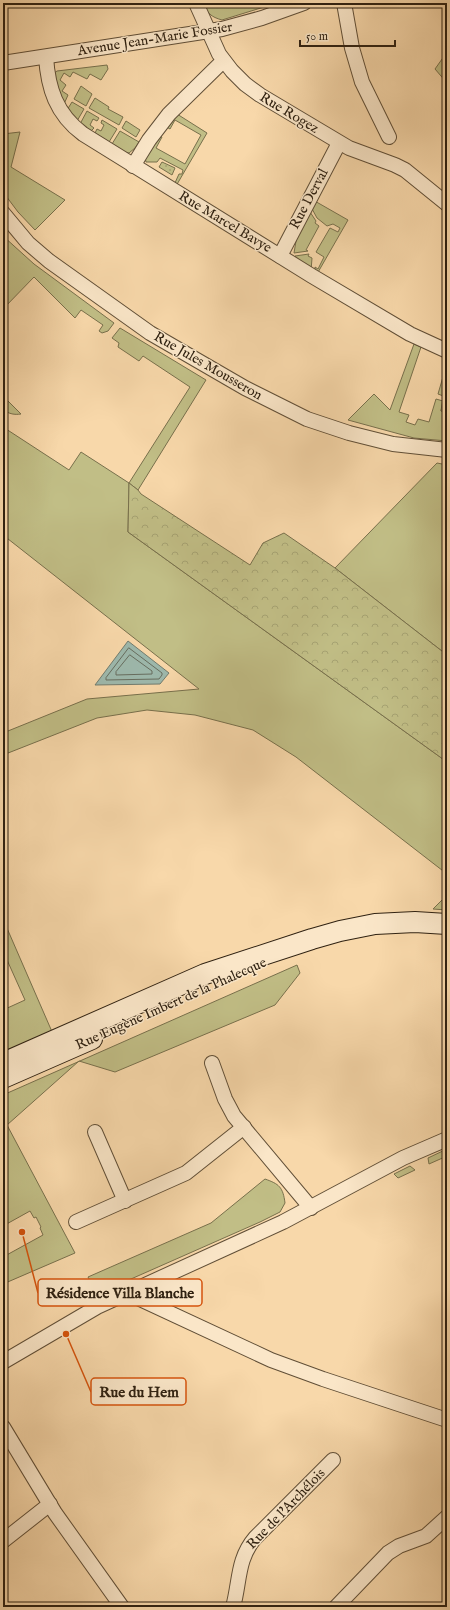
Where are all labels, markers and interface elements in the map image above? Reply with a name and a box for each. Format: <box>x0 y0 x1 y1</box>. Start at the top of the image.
street label: Avenue Jean-Marie Fossier <box>75 18 234 60</box>
scale bar <box>300 22 395 48</box>
text: 50 m <box>306 29 328 44</box>
street label: Rue Rogez <box>256 88 322 138</box>
street label: Rue Derval <box>286 165 333 232</box>
street label: Rue Marcel Bavye <box>175 187 275 257</box>
street label: Rue Jules Mousseron <box>151 328 266 405</box>
street label: Rue Eugène Imbert de la Phalecque <box>73 953 270 1054</box>
callout: Résidence Villa Blanche <box>38 1279 202 1306</box>
text: Résidence Villa Blanche <box>46 1284 194 1303</box>
callout: Rue du Hem <box>91 1378 186 1405</box>
text: Rue du Hem <box>99 1383 179 1402</box>
street label: Rue de l'Archélois <box>243 1465 329 1553</box>

